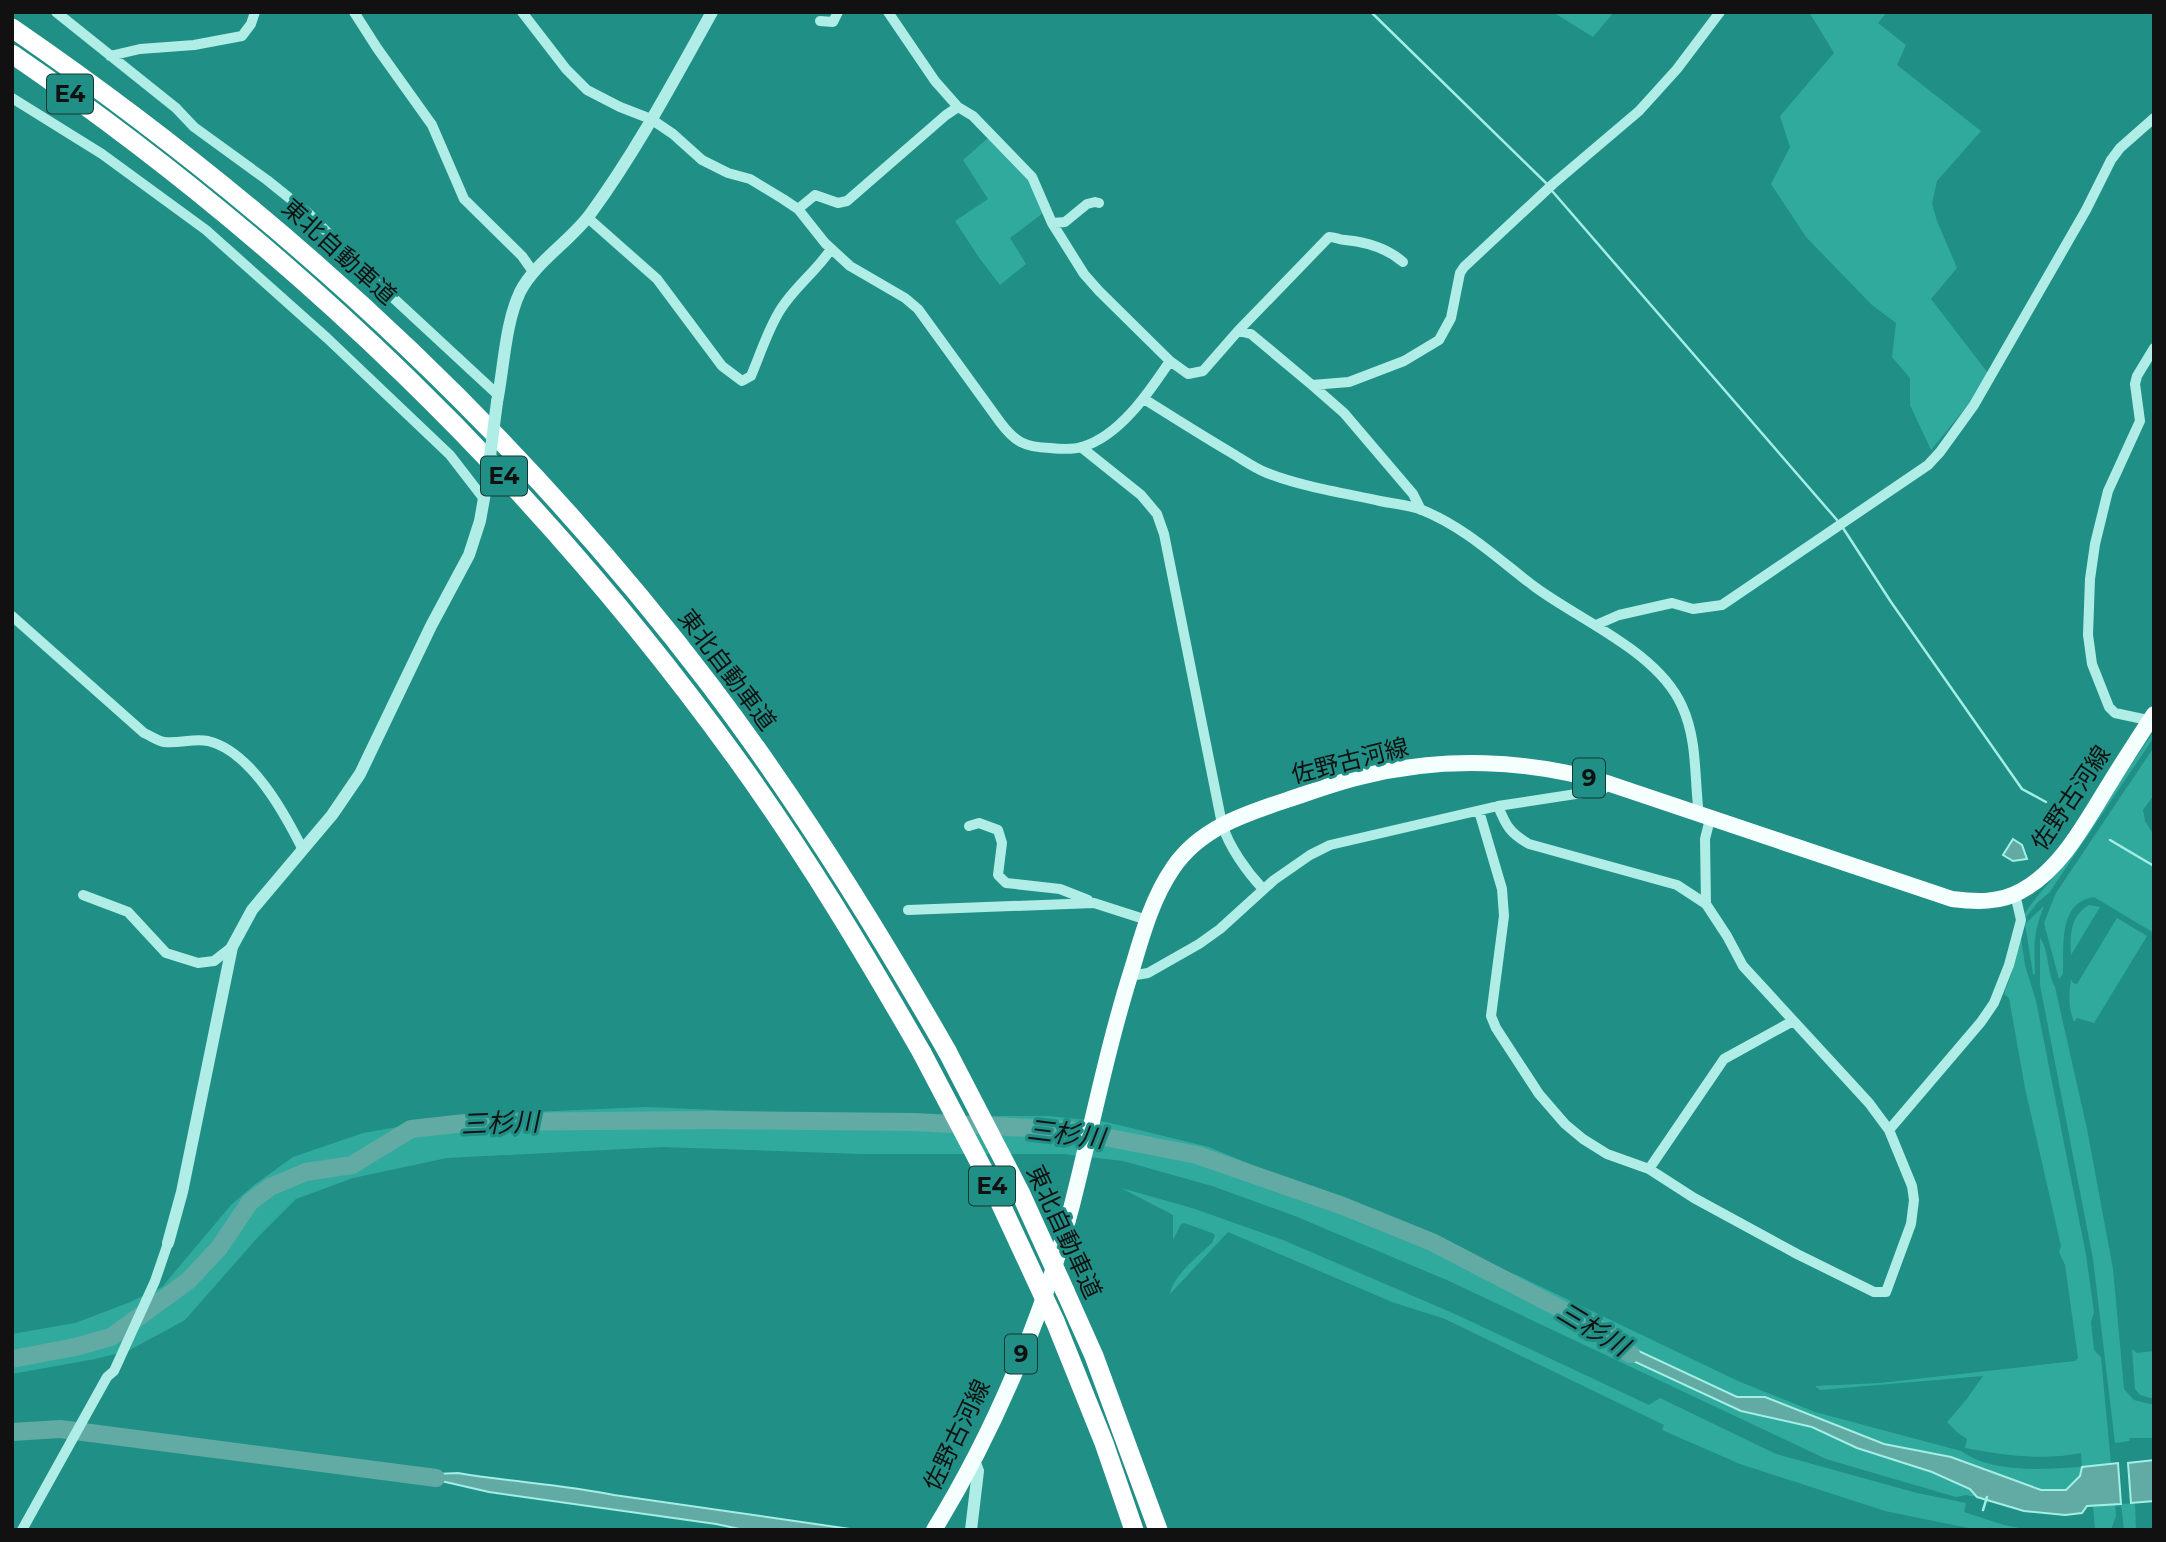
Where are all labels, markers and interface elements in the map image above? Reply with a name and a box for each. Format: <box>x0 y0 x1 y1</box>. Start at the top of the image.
road number: E4 <box>47 74 93 114</box>
street label: 東北自動車道 <box>276 193 403 311</box>
road number: E4 <box>481 456 527 496</box>
street label: 東北自動車道 <box>672 603 782 736</box>
street label: 佐野古河線 <box>1288 732 1412 789</box>
street label: 佐野古河線 <box>2025 740 2116 856</box>
road number: 9 <box>1573 758 1605 798</box>
water label: 三杉川 <box>460 1106 543 1140</box>
water label: 三杉川 <box>1025 1113 1110 1155</box>
street label: 東北自動車道 <box>1021 1160 1108 1303</box>
road number: E4 <box>969 1166 1015 1205</box>
water label: 三杉川 <box>1551 1295 1637 1364</box>
road number: 9 <box>1005 1334 1037 1373</box>
street label: 佐野古河線 <box>917 1374 996 1495</box>

